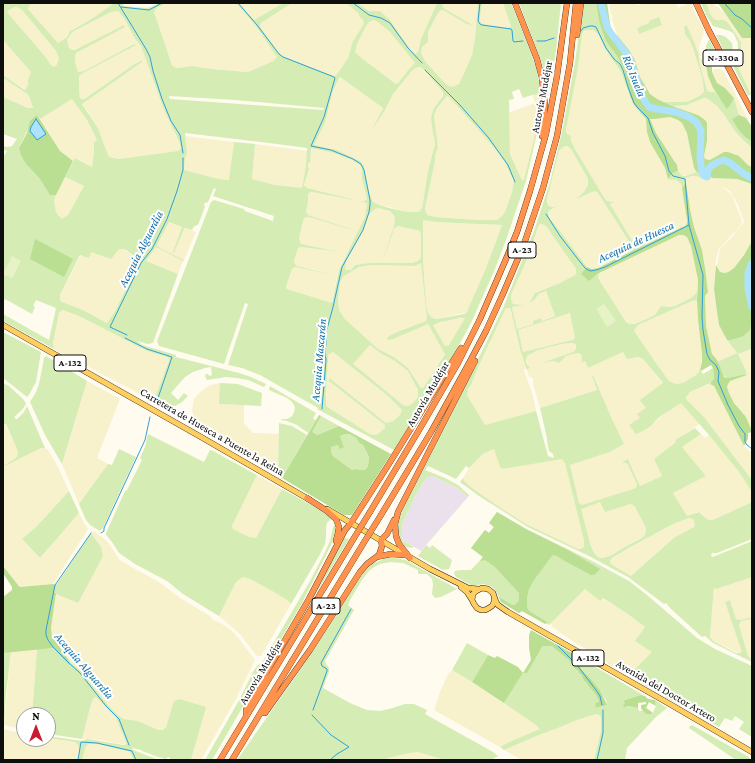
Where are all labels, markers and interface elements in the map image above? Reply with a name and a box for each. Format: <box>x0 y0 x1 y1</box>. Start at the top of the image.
road number: N-330a <box>703 50 743 66</box>
water label: Río Isuela <box>619 53 649 99</box>
street label: Autovía Mudéjar <box>529 60 555 134</box>
water label: Acequia Alguardia <box>116 209 166 289</box>
water label: Acequia de Huesca <box>596 218 676 266</box>
road number: A-23 <box>508 242 536 258</box>
water label: Acequia Mascarán <box>308 318 330 402</box>
road number: A-132 <box>54 355 86 371</box>
street label: Autovía Mudéjar <box>404 359 452 429</box>
street label: Carretera de Huesca a Puente la Reina <box>138 385 286 479</box>
road number: A-23 <box>312 598 340 614</box>
water label: Acequia Alguardia <box>51 630 117 702</box>
street label: Autovía Mudéjar <box>236 637 286 707</box>
road number: A-132 <box>572 650 604 666</box>
street label: Avenida del Doctor Artero <box>614 657 718 725</box>
north arrow <box>16 707 56 747</box>
text: N <box>32 710 40 722</box>

